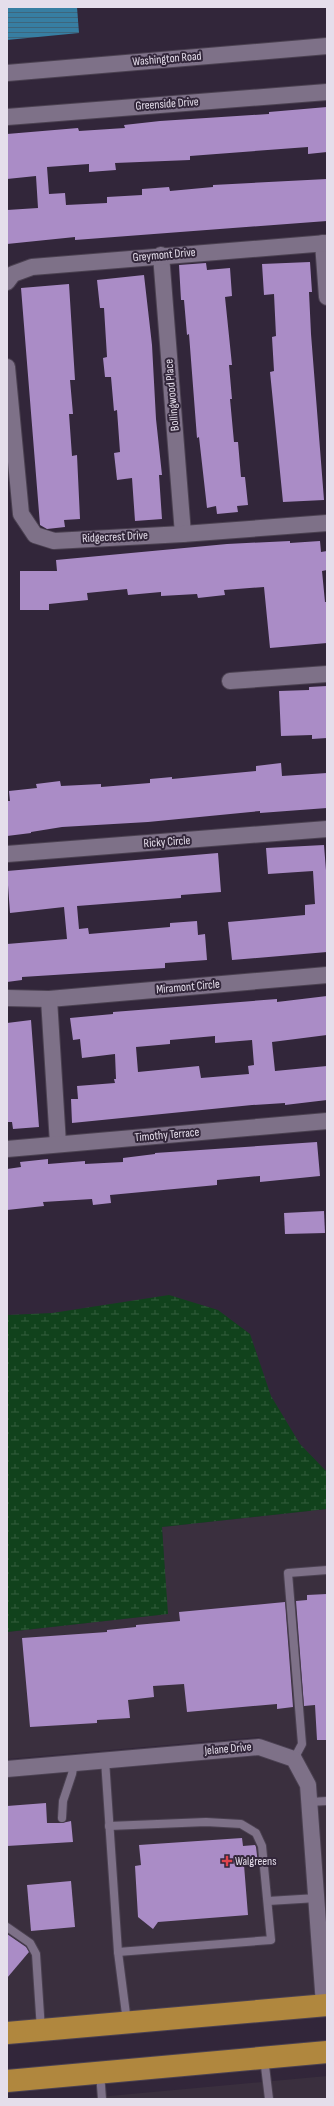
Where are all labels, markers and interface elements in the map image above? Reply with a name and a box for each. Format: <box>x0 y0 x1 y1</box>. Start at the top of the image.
street label: Washington Road <box>132 49 202 69</box>
street label: Greenside Drive <box>135 94 199 114</box>
street label: Greymont Drive <box>132 245 196 265</box>
street label: Bollingwood Place <box>161 358 183 432</box>
street label: Ridgecrest Drive <box>82 528 149 546</box>
street label: Ricky Circle <box>143 833 191 851</box>
street label: Miramont Circle <box>156 977 221 997</box>
street label: Timothy Terrace <box>134 1125 200 1145</box>
street label: Jelane Drive <box>203 1739 252 1759</box>
place label: Walgreens <box>235 1854 276 1869</box>
marker: Walgreens <box>222 1856 232 1866</box>

